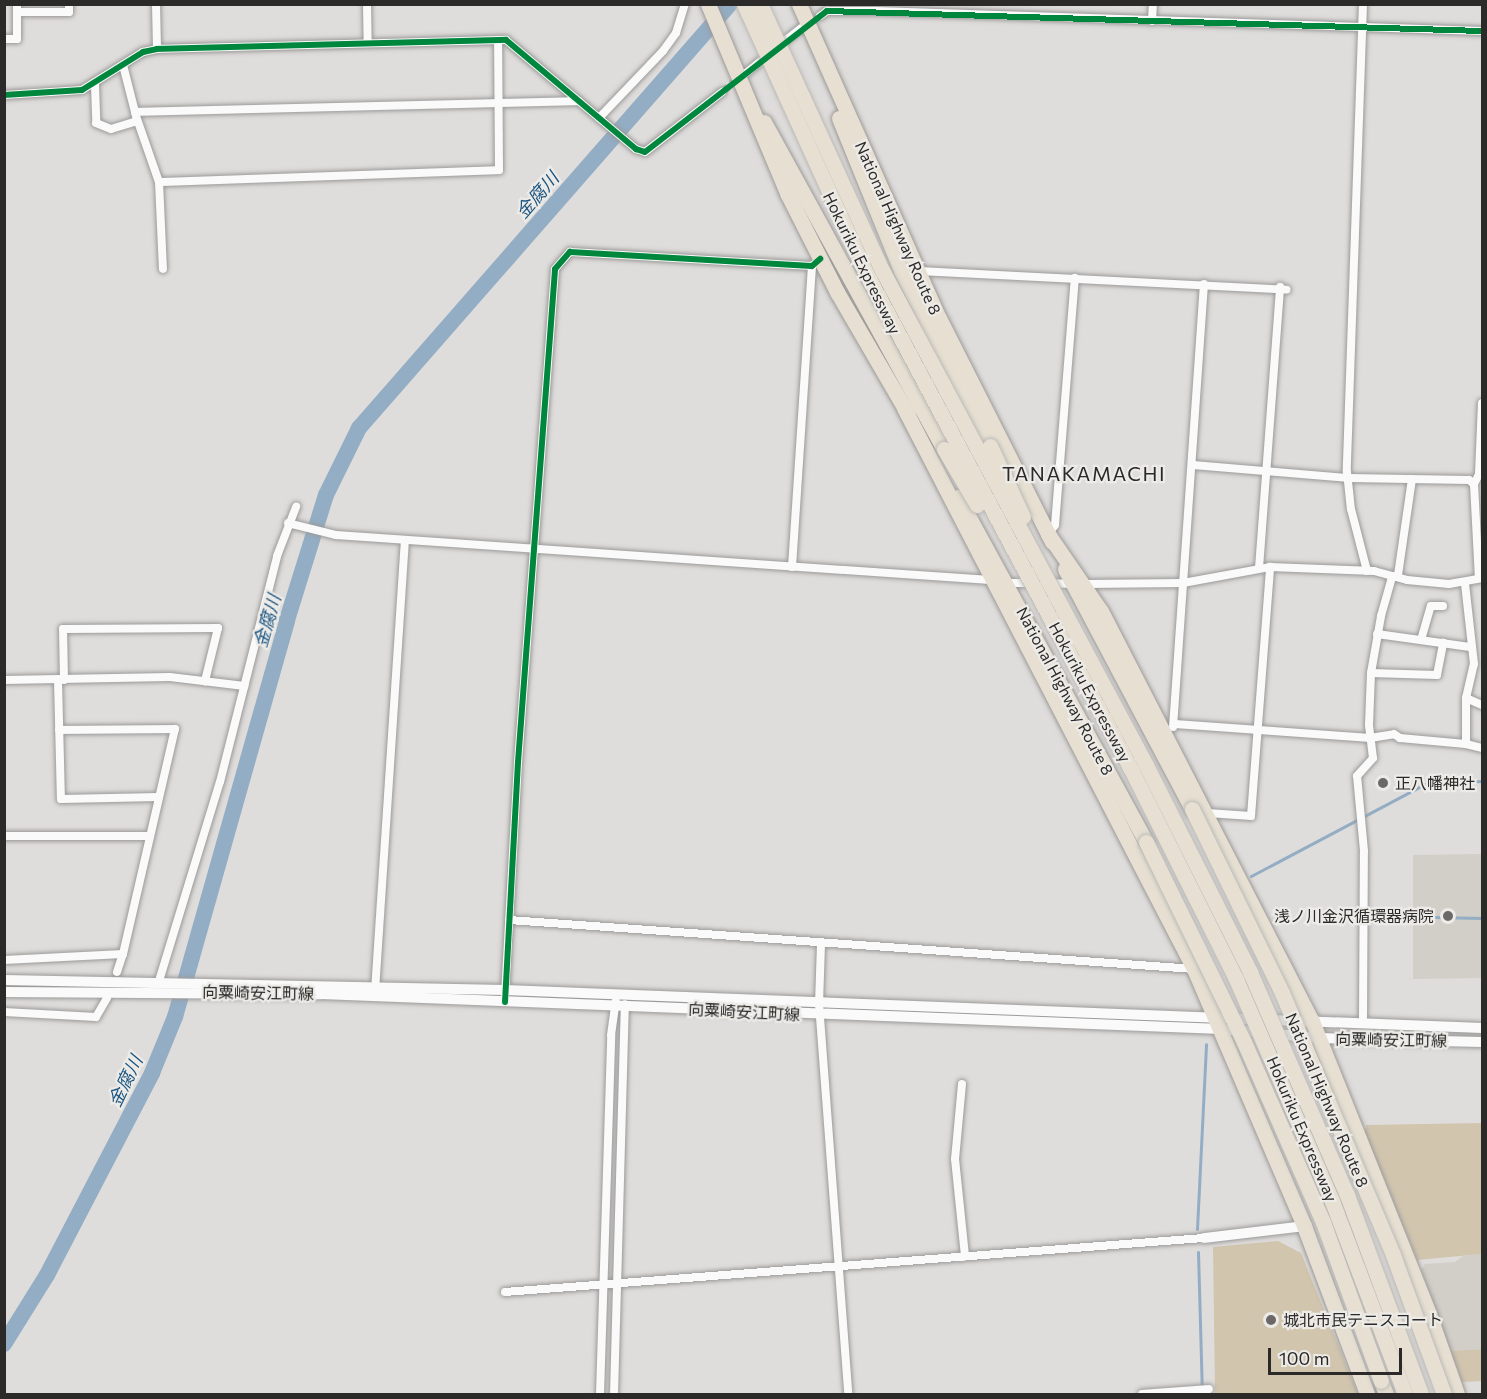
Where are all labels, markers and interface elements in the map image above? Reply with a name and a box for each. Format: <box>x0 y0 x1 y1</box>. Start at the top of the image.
street label: National Highway Route 8 <box>851 138 945 318</box>
water label: 金腐川 <box>511 168 563 222</box>
street label: Hokuriku Expressway <box>819 189 905 337</box>
district label: TANAKAMACHI <box>1002 461 1166 485</box>
water label: 金腐川 <box>249 592 285 650</box>
street label: National Highway Route 8 <box>1012 604 1118 778</box>
street label: Hokuriku Expressway <box>1045 619 1135 765</box>
place label: 正八幡神社 <box>1395 773 1475 793</box>
marker: 正八幡神社 <box>1376 776 1390 790</box>
place label: 浅ノ川金沢循環器病院 <box>1274 906 1434 926</box>
marker: 浅ノ川金沢循環器病院 <box>1439 907 1457 925</box>
street label: 向粟崎安江町線 <box>202 982 314 1004</box>
street label: 向粟崎安江町線 <box>688 999 800 1025</box>
street label: National Highway Route 8 <box>1282 1010 1372 1190</box>
street label: 向粟崎安江町線 <box>1335 1029 1447 1051</box>
water label: 金腐川 <box>103 1052 147 1110</box>
street label: Hokuriku Expressway <box>1263 1054 1341 1204</box>
place label: 城北市民テニスコート <box>1283 1310 1443 1330</box>
marker: 城北市民テニスコート <box>1264 1313 1278 1327</box>
scale bar <box>1271 1336 1404 1374</box>
text: 100 m <box>1279 1347 1329 1369</box>

